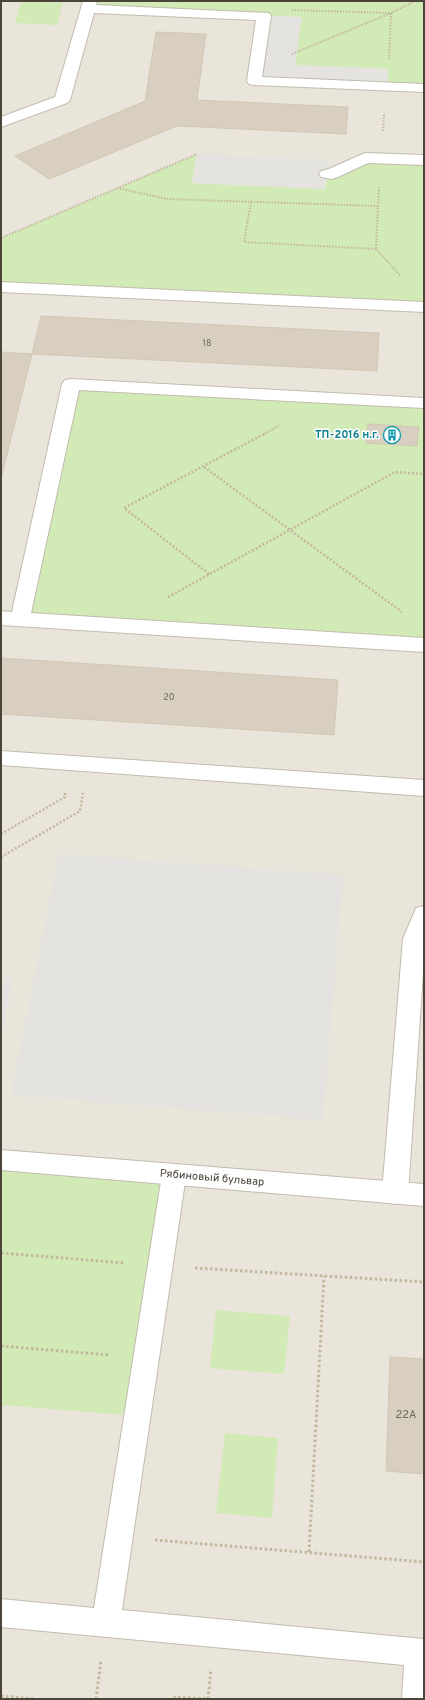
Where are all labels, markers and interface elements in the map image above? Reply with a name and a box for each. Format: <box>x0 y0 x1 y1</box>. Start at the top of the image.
house number: 18 <box>203 338 211 349</box>
building icon: ТП-2016 н.г. <box>382 425 402 445</box>
place label: ТП-2016 н.г. <box>315 428 379 442</box>
house number: 20 <box>163 692 175 703</box>
street label: Рябиновый бульвар <box>159 1166 265 1190</box>
house number: 22А <box>396 1408 416 1422</box>

